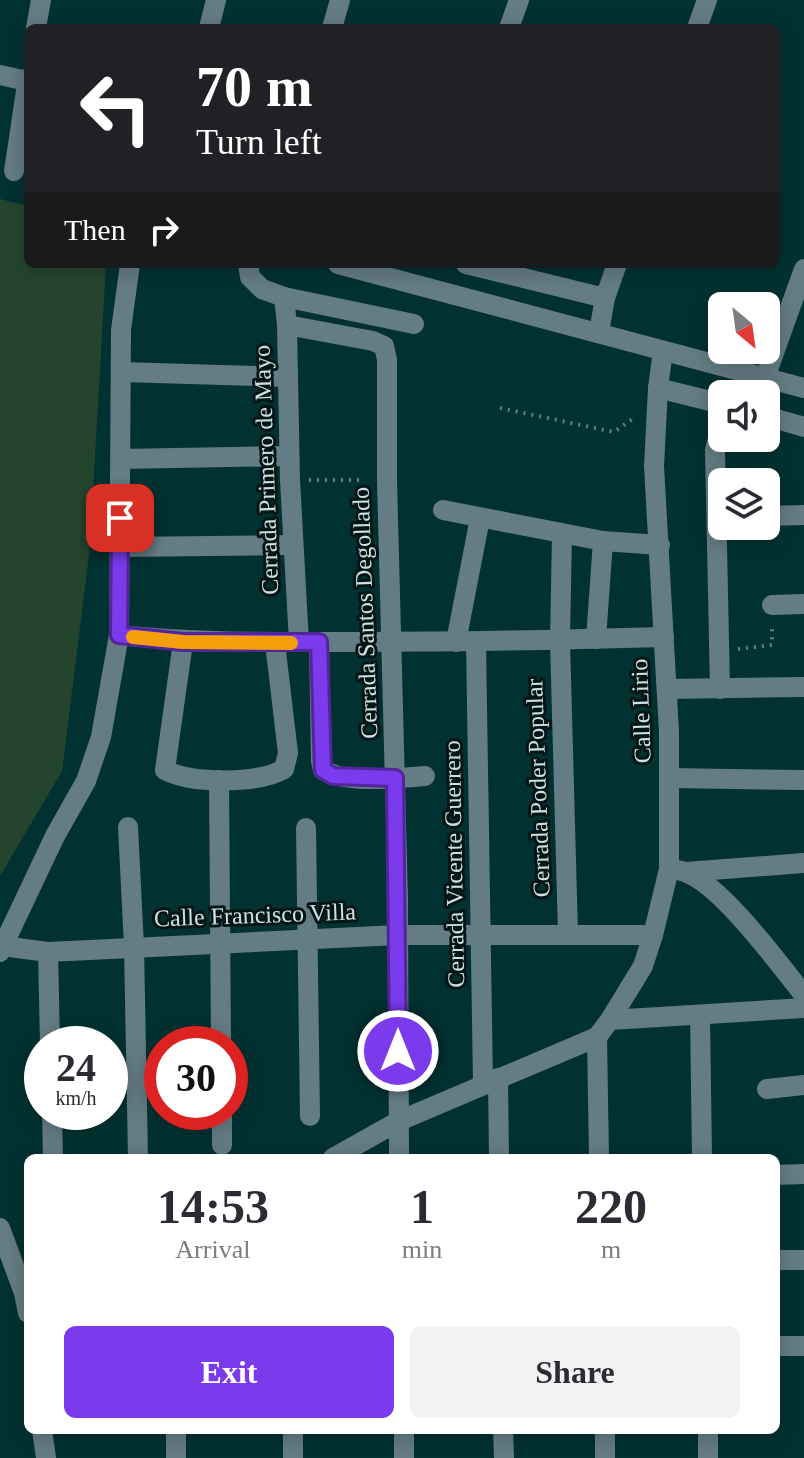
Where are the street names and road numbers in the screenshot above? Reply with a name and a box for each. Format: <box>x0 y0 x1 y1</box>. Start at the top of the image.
street label: Cerrada Primero de Mayo <box>249 345 283 595</box>
street label: Cerrada Santos Degollado <box>348 487 382 739</box>
street label: Calle Lirio <box>626 658 656 764</box>
street label: Cerrada Poder Popular <box>521 678 555 898</box>
street label: Cerrada Vicente Guerrero <box>439 740 469 988</box>
street label: Calle Francisco Villa <box>154 898 357 932</box>

